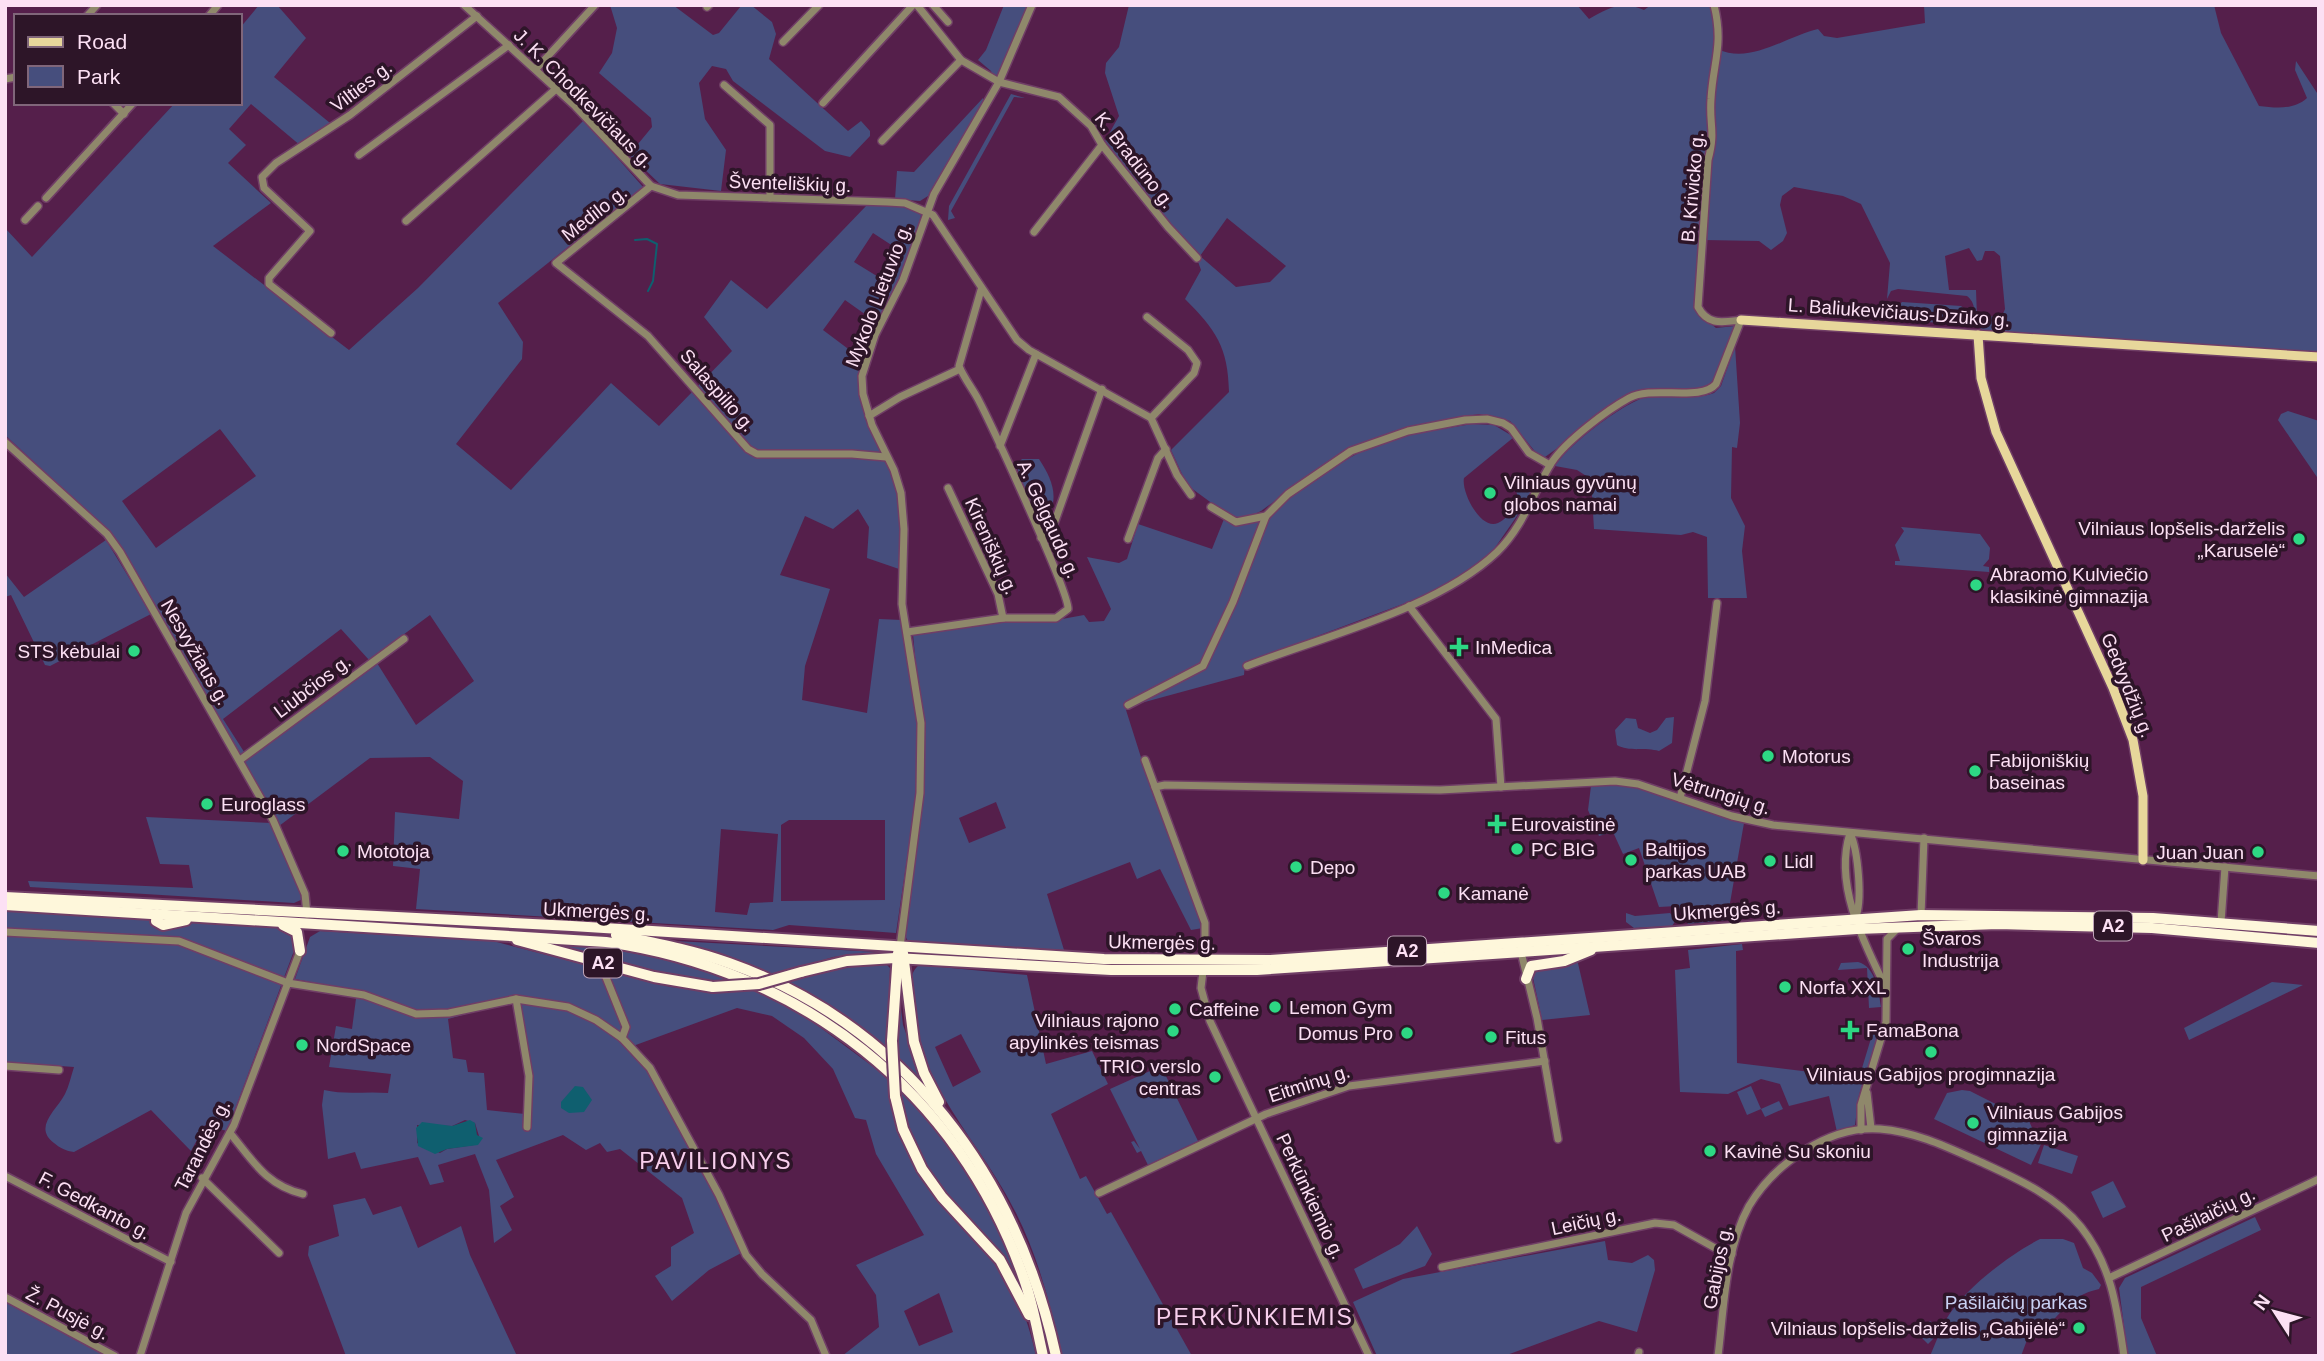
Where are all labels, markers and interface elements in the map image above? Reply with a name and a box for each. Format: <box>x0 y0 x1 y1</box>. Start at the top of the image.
legend <box>14 14 242 105</box>
street label: J. K. Chodkevičiaus g. <box>510 24 658 172</box>
text: Road <box>77 30 127 53</box>
street label: Vilties g. <box>326 57 396 116</box>
text: Park <box>77 65 121 88</box>
street label: K. Bradūno g. <box>1091 108 1179 213</box>
street label: B. Krivicko g. <box>1677 131 1708 243</box>
street label: Šventeliškių g. <box>728 171 852 196</box>
street label: Medilo g. <box>557 181 631 245</box>
street label: Mykolo Lietuvio g. <box>841 220 916 370</box>
street label: L. Baliukevičiaus-Dzūko g. <box>1787 294 2011 331</box>
street label: Salaspilio g. <box>676 345 759 436</box>
street label: A. Gelgaudo g. <box>1013 457 1084 581</box>
place label: Vilniaus gyvūnų globos namai <box>1504 472 1637 515</box>
marker: Vilniaus gyvūnų globos namai <box>1482 485 1498 501</box>
street label: Kireniškių g. <box>961 495 1022 598</box>
place label: Vilniaus lopšelis-darželis „Karuselė“ <box>2078 518 2285 561</box>
marker: Vilniaus lopšelis-darželis „Karuselė“ <box>2291 531 2307 547</box>
place label: Abraomo Kulviečio klasikinė gimnazija <box>1990 564 2149 607</box>
marker: Abraomo Kulviečio klasikinė gimnazija <box>1968 577 1984 593</box>
street label: Nesvyžiaus g. <box>157 596 234 709</box>
street label: Gedvydžių g. <box>2097 630 2158 741</box>
marker: InMedica <box>1449 637 1469 657</box>
place label: InMedica <box>1475 637 1553 658</box>
place label: STS kėbulai <box>18 641 120 662</box>
marker: STS kėbulai <box>126 643 142 659</box>
street label: Liubčios g. <box>270 651 355 722</box>
place label: Motorus <box>1782 746 1851 767</box>
marker: Motorus <box>1760 748 1776 764</box>
place label: Fabijoniškių baseinas <box>1989 750 2089 793</box>
marker: Fabijoniškių baseinas <box>1967 763 1983 779</box>
street label: Vėtrungių g. <box>1669 768 1773 818</box>
place label: Euroglass <box>221 794 306 815</box>
marker: Euroglass <box>199 796 215 812</box>
place label: Eurovaistinė <box>1511 814 1616 835</box>
marker: Eurovaistinė <box>1489 816 1505 832</box>
place label: PC BIG <box>1531 839 1595 860</box>
place label: Baltijos parkas UAB <box>1645 839 1746 882</box>
place label: Mototoja <box>357 841 430 862</box>
marker: PC BIG <box>1509 841 1525 857</box>
place label: Juan Juan <box>2156 842 2244 863</box>
marker: Mototoja <box>335 843 351 859</box>
marker: Juan Juan <box>2250 844 2266 860</box>
place label: Lidl <box>1784 851 1814 872</box>
marker: Baltijos parkas UAB <box>1623 852 1639 868</box>
marker: Lidl <box>1762 853 1778 869</box>
place label: Depo <box>1310 857 1355 878</box>
marker: Depo <box>1288 859 1304 875</box>
place label: Kamanė <box>1458 883 1529 904</box>
marker: Kamanė <box>1436 885 1452 901</box>
street label: Ukmergės g. <box>1673 896 1781 925</box>
street label: Ukmergės g. <box>543 898 651 925</box>
road number: A2 <box>2094 911 2132 940</box>
place label: Švaros Industrija <box>1922 928 2000 971</box>
street label: Ukmergės g. <box>1108 931 1216 954</box>
road number: A2 <box>1388 936 1426 966</box>
marker: Švaros Industrija <box>1900 941 1916 957</box>
road number: A2 <box>584 948 622 978</box>
place label: Norfa XXL <box>1799 977 1887 998</box>
marker: Norfa XXL <box>1777 979 1793 995</box>
place label: Lemon Gym <box>1289 997 1392 1018</box>
place label: Caffeine <box>1189 999 1259 1020</box>
marker: Lemon Gym <box>1267 999 1283 1015</box>
marker: Caffeine <box>1167 1001 1183 1017</box>
place label: Vilniaus rajono apylinkės teismas <box>1009 1010 1159 1053</box>
marker: FamaBona <box>1840 1020 1860 1040</box>
place label: FamaBona <box>1866 1020 1959 1041</box>
marker: Vilniaus rajono apylinkės teismas <box>1165 1023 1181 1039</box>
place label: Domus Pro <box>1298 1023 1393 1044</box>
marker: Domus Pro <box>1399 1025 1415 1041</box>
place label: Fitus <box>1505 1027 1546 1048</box>
marker: Fitus <box>1483 1029 1499 1045</box>
place label: NordSpace <box>316 1035 411 1056</box>
marker: NordSpace <box>294 1037 310 1053</box>
marker: Vilniaus Gabijos progimnazija <box>1923 1044 1939 1060</box>
place label: TRIO verslo centras <box>1100 1056 1201 1099</box>
street label: Eitminų g. <box>1266 1060 1353 1107</box>
place label: Vilniaus Gabijos progimnazija <box>1807 1064 2056 1085</box>
marker: TRIO verslo centras <box>1207 1069 1223 1085</box>
street label: Tarandės g. <box>171 1096 234 1194</box>
place label: Vilniaus Gabijos gimnazija <box>1987 1102 2123 1145</box>
marker: Vilniaus Gabijos gimnazija <box>1965 1115 1981 1131</box>
street label: Perkūnkiemio g. <box>1272 1130 1349 1262</box>
place label: Kavinė Su skoniu <box>1724 1141 1871 1162</box>
marker: Kavinė Su skoniu <box>1702 1143 1718 1159</box>
district label: PAVILIONYS <box>639 1148 793 1174</box>
street label: F. Gedkanto g. <box>35 1167 154 1244</box>
street label: Pašilaičių g. <box>2158 1183 2258 1246</box>
street label: Leičių g. <box>1549 1204 1623 1239</box>
street label: Gabijos g. <box>1699 1223 1736 1311</box>
north arrow <box>2240 1277 2310 1347</box>
street label: Ž. Pusjė g. <box>23 1283 113 1344</box>
text: N <box>2249 1291 2274 1314</box>
park label: Pašilaičių parkas <box>1945 1292 2087 1313</box>
district label: PERKŪNKIEMIS <box>1156 1304 1354 1330</box>
place label: Vilniaus lopšelis-darželis „Gabijėlė“ <box>1771 1318 2065 1339</box>
marker: Vilniaus lopšelis-darželis „Gabijėlė“ <box>2071 1320 2087 1336</box>

